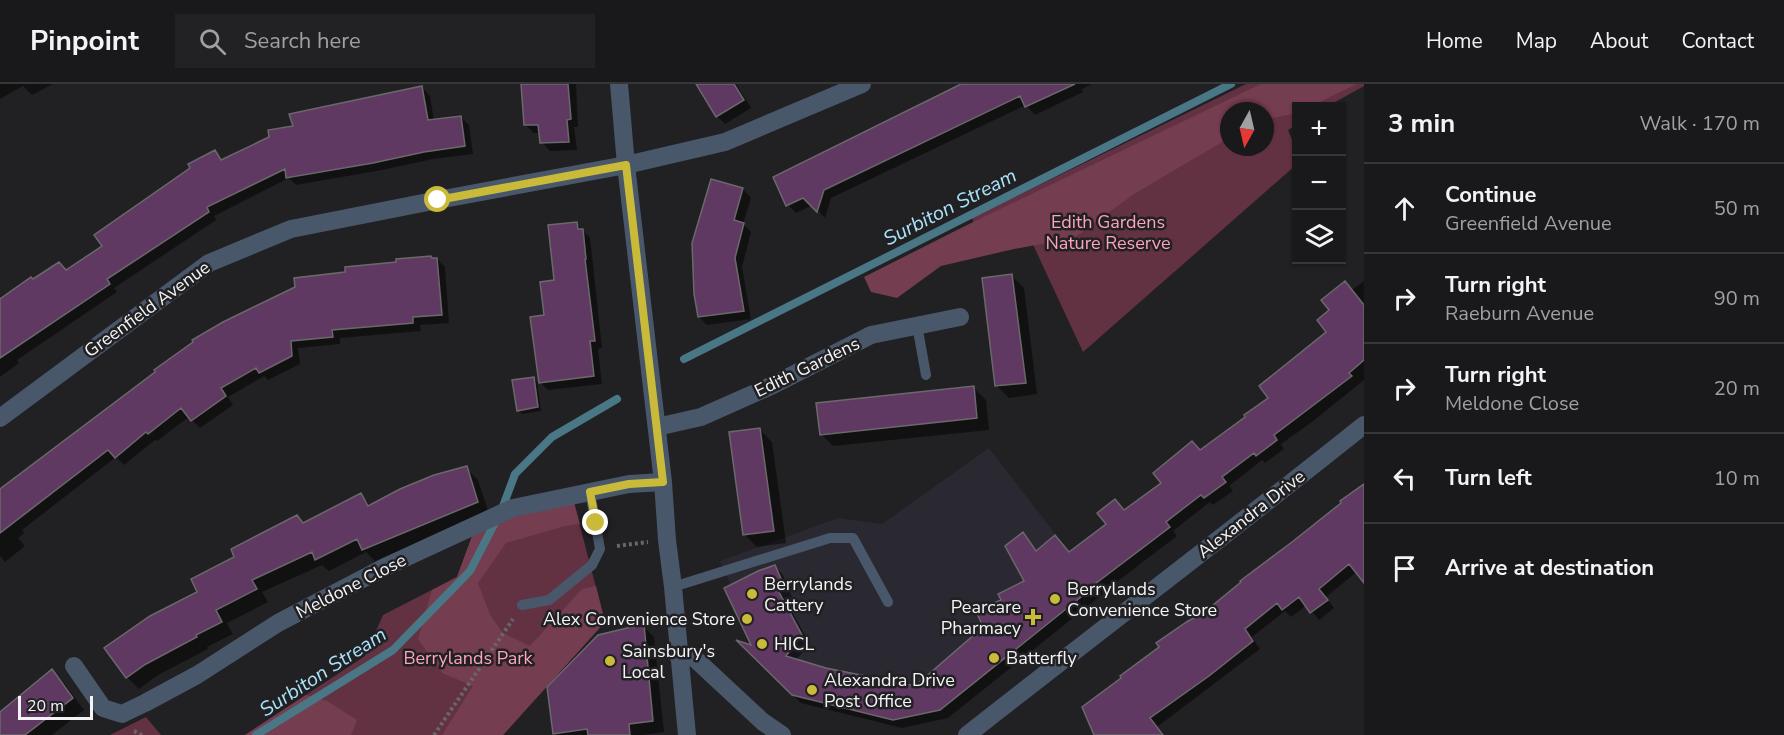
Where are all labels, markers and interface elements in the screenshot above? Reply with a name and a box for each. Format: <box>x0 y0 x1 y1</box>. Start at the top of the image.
search box <box>175 14 595 68</box>
text: Pinpoint <box>30 22 139 60</box>
icon: search <box>196 25 229 58</box>
text: Search here <box>244 26 361 56</box>
text: Home <box>1426 27 1483 55</box>
text: Map <box>1516 27 1557 55</box>
text: About <box>1590 27 1648 55</box>
text: Contact <box>1681 27 1754 55</box>
north arrow <box>1220 102 1274 156</box>
map controls <box>1292 102 1346 264</box>
button: + <box>1292 102 1346 156</box>
text: 3 min <box>1388 106 1455 141</box>
text: Walk · 170 m <box>1640 110 1760 137</box>
button: − <box>1292 156 1346 210</box>
water label: Surbiton Stream <box>879 162 1021 252</box>
text: Continue <box>1445 180 1536 210</box>
route start <box>424 186 450 212</box>
icon: ahead <box>1388 192 1421 225</box>
text: 50 m <box>1714 195 1760 222</box>
park label: Edith Gardens Nature Reserve <box>1045 210 1171 255</box>
button: layers <box>1292 210 1346 264</box>
text: Greenfield Avenue <box>1445 210 1612 237</box>
street label: Greenfield Avenue <box>79 255 215 363</box>
text: Turn right <box>1445 270 1546 300</box>
icon: right <box>1388 282 1421 315</box>
text: 90 m <box>1714 285 1760 312</box>
text: Raeburn Avenue <box>1445 300 1594 327</box>
street label: Edith Gardens <box>750 331 864 403</box>
text: Turn right <box>1445 360 1546 390</box>
icon: right <box>1388 372 1421 405</box>
text: 20 m <box>1714 375 1760 402</box>
text: Meldone Close <box>1445 390 1579 417</box>
icon: left <box>1388 462 1421 495</box>
text: Turn left <box>1445 463 1532 493</box>
street label: Alexandra Drive <box>1192 464 1310 564</box>
text: 10 m <box>1714 465 1760 492</box>
route end <box>582 509 608 535</box>
street label: Meldone Close <box>292 548 410 624</box>
icon: arrive <box>1388 552 1421 585</box>
text: Arrive at destination <box>1445 553 1654 583</box>
place label: Berrylands Cattery <box>764 572 853 617</box>
place label: Berrylands Convenience Store <box>1067 577 1217 622</box>
marker: Berrylands Cattery <box>745 587 759 601</box>
marker: Berrylands Convenience Store <box>1048 592 1062 606</box>
place label: Pearcare Pharmacy <box>941 595 1022 640</box>
place label: Alex Convenience Store <box>543 607 735 631</box>
marker: Pearcare Pharmacy <box>1026 610 1040 624</box>
marker: Alex Convenience Store <box>740 612 754 626</box>
water label: Surbiton Stream <box>254 621 392 723</box>
place label: HICL <box>774 632 814 656</box>
marker: HICL <box>755 637 769 651</box>
place label: Sainsbury's Local <box>622 639 715 684</box>
park label: Berrylands Park <box>403 646 534 670</box>
place label: Batterfly <box>1006 646 1078 670</box>
marker: Batterfly <box>987 651 1001 665</box>
marker: Sainsbury's Local <box>603 654 617 668</box>
place label: Alexandra Drive Post Office <box>824 668 955 713</box>
marker: Alexandra Drive Post Office <box>805 683 819 697</box>
scale bar <box>18 693 93 720</box>
text: 20 m <box>27 695 64 717</box>

